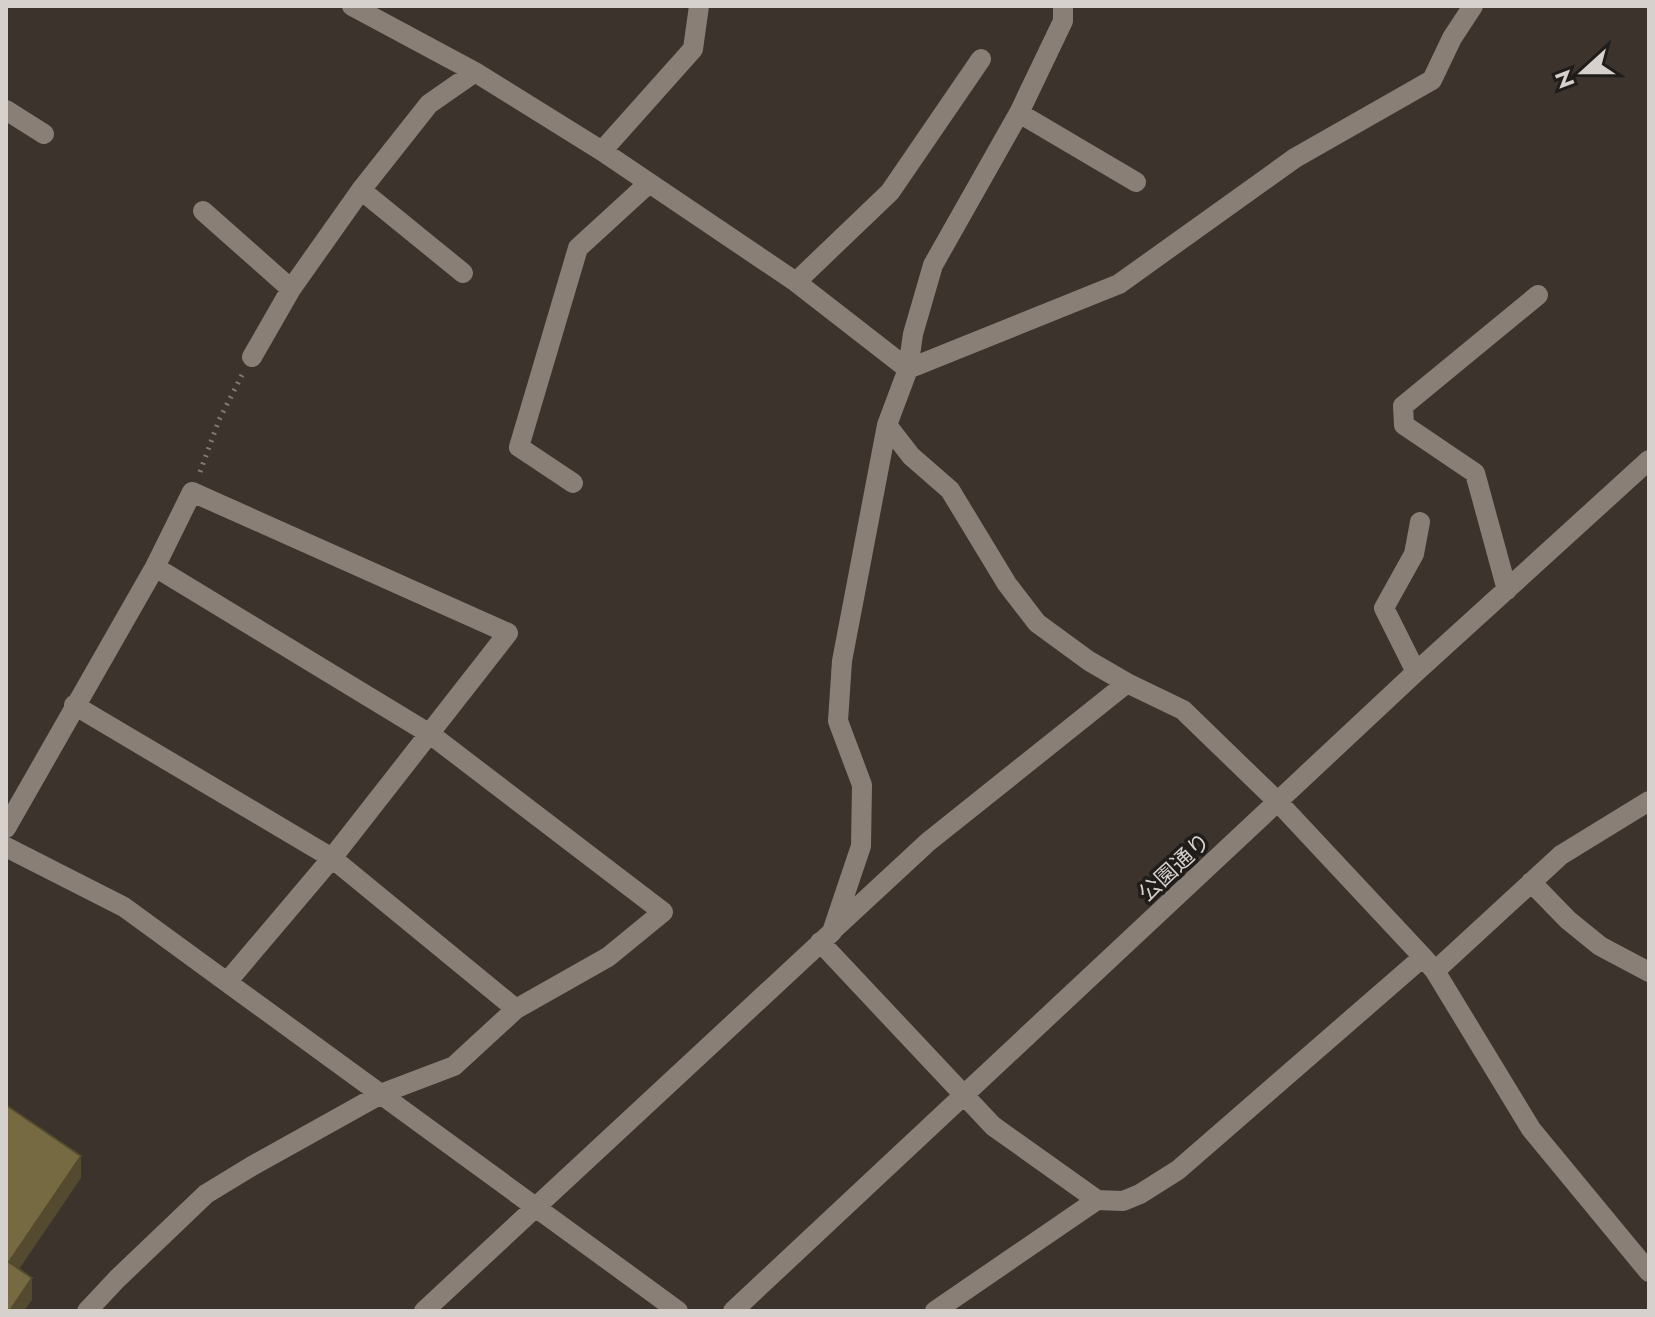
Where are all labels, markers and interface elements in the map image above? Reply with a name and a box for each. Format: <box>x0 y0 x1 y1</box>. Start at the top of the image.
north arrow <box>1543 32 1623 112</box>
text: N <box>1546 65 1582 93</box>
street label: 公園通り <box>1131 825 1217 909</box>

